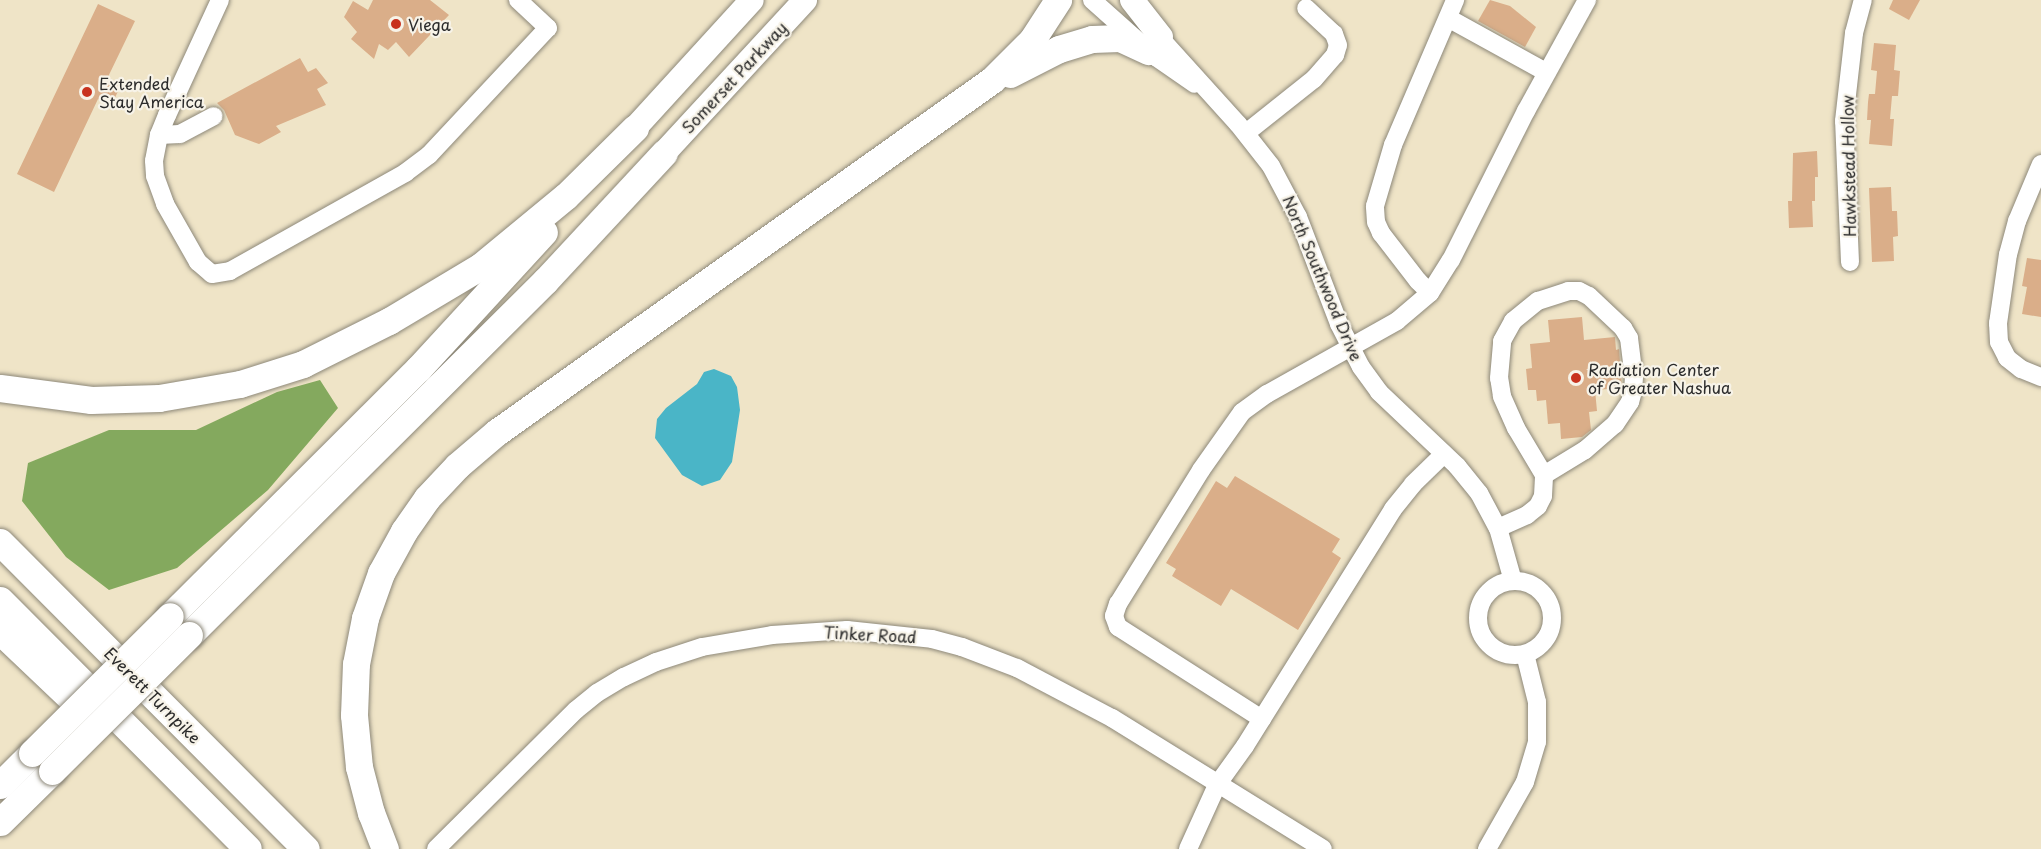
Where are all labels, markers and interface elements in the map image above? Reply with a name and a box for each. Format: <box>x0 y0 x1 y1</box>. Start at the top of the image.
place label: Viega <box>408 14 451 34</box>
marker: Viega <box>389 17 403 31</box>
street label: Somerset Parkway <box>678 17 790 137</box>
place label: Extended Stay America <box>99 73 205 111</box>
marker: Extended Stay America <box>80 85 94 99</box>
street label: Hawkstead Hollow <box>1837 95 1859 237</box>
street label: North Southwood Drive <box>1279 191 1367 365</box>
place label: Radiation Center of Greater Nashua <box>1588 359 1733 397</box>
marker: Radiation Center of Greater Nashua <box>1569 371 1583 385</box>
street label: Tinker Road <box>822 622 918 646</box>
street label: Everett Turnpike <box>100 642 206 748</box>

